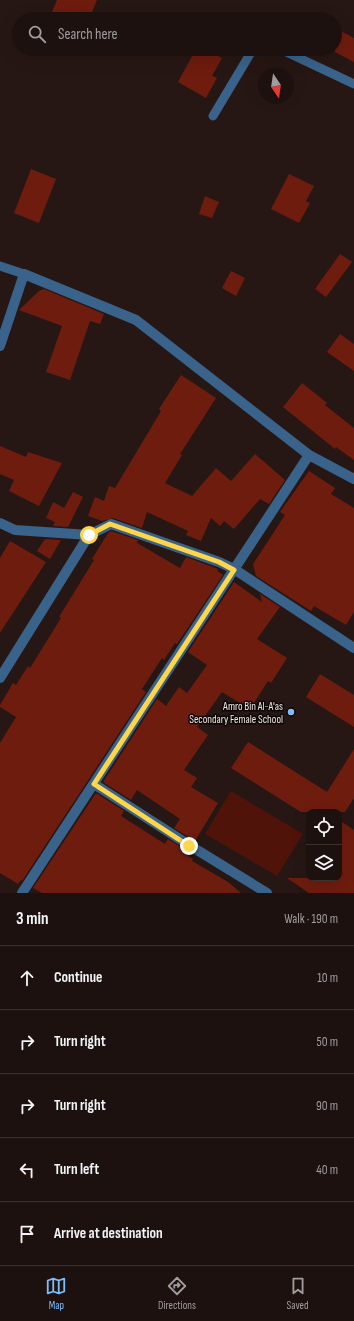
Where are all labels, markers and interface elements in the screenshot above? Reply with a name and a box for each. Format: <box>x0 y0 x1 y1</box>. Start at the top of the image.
search box <box>12 12 342 56</box>
icon: search <box>26 23 48 45</box>
text: Search here <box>58 25 118 44</box>
north arrow <box>258 68 294 104</box>
route start <box>80 526 98 544</box>
place label: Amro Bin Al-A'as Secondary Female School <box>189 700 283 726</box>
marker: Amro Bin Al-A'as Secondary Female School <box>286 707 296 717</box>
map controls <box>306 809 342 881</box>
button: locate <box>306 809 342 845</box>
route end <box>180 837 198 855</box>
button: layers <box>306 845 342 881</box>
text: 3 min <box>16 909 49 929</box>
text: Walk · 190 m <box>284 911 338 927</box>
icon: ahead <box>16 967 38 989</box>
text: Continue <box>54 968 103 987</box>
text: 10 m <box>317 970 338 986</box>
icon: right <box>16 1031 38 1053</box>
text: Turn right <box>54 1032 106 1051</box>
text: 50 m <box>317 1034 338 1050</box>
icon: right <box>16 1095 38 1117</box>
text: Turn right <box>54 1096 106 1115</box>
text: 90 m <box>316 1098 338 1114</box>
icon: left <box>16 1159 38 1181</box>
text: Turn left <box>54 1160 99 1179</box>
text: 40 m <box>316 1162 338 1178</box>
icon: arrive <box>16 1223 38 1245</box>
text: Arrive at destination <box>54 1224 163 1243</box>
tab: Map <box>45 1275 67 1312</box>
tab: Directions <box>158 1275 196 1312</box>
tab: Saved <box>287 1275 309 1312</box>

